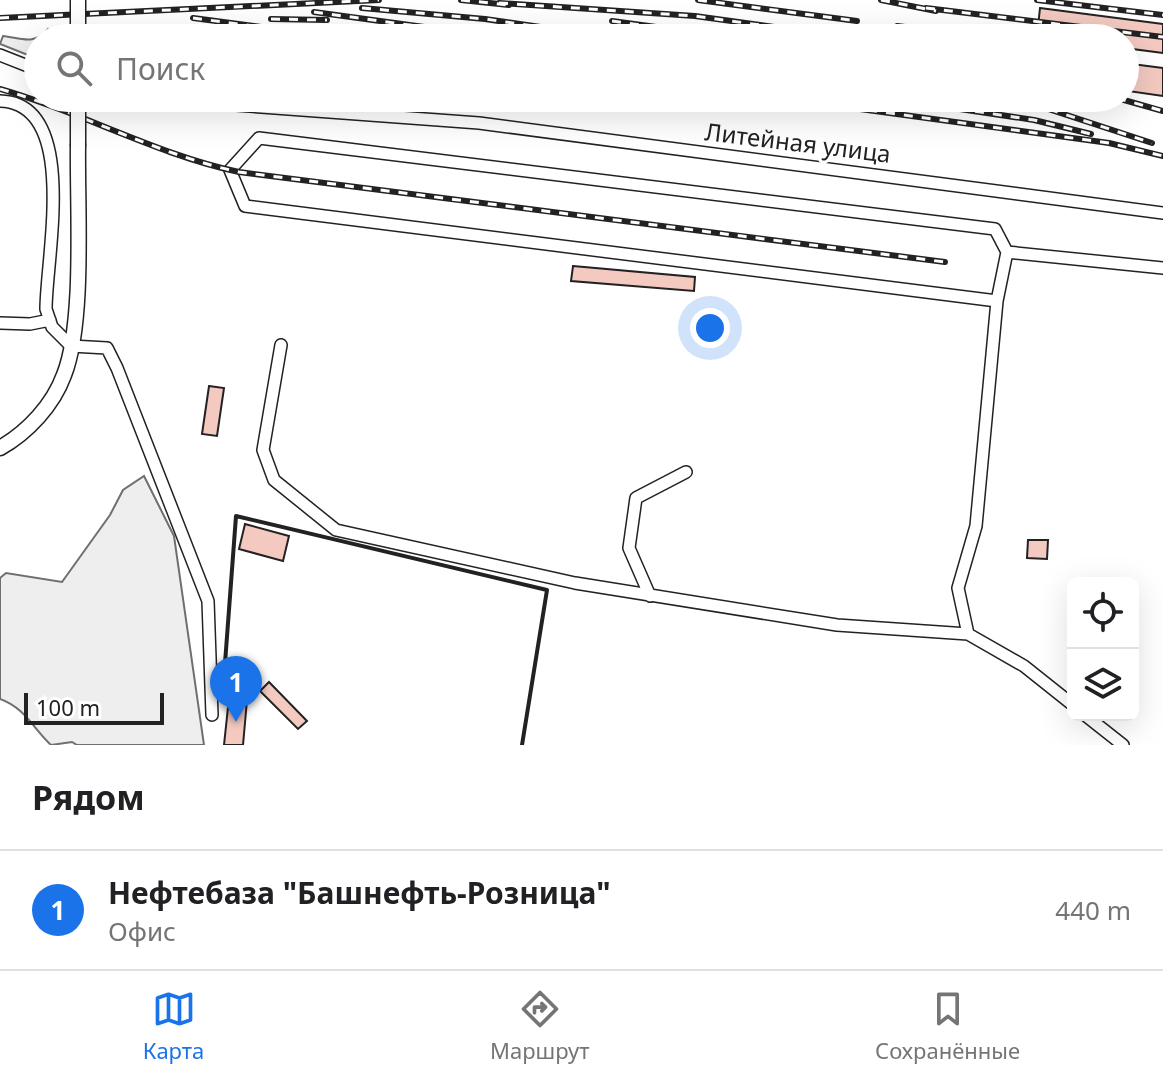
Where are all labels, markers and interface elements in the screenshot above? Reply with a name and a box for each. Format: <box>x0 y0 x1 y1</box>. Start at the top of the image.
search box <box>24 24 1139 112</box>
icon: search <box>52 46 96 90</box>
text: Поиск <box>116 48 205 89</box>
street label: Литейная улица <box>703 114 893 170</box>
your location <box>690 308 730 348</box>
map controls <box>1067 577 1139 721</box>
button: locate <box>1067 577 1139 649</box>
button: layers <box>1067 649 1139 721</box>
pin: 1 <box>210 656 262 722</box>
scale bar <box>24 689 164 725</box>
text: 100 m <box>36 692 100 722</box>
text: Рядом <box>32 774 145 820</box>
text: Нефтебаза "Башнефть-Розница" <box>108 872 611 913</box>
text: 1 <box>51 892 65 928</box>
text: 440 m <box>1055 892 1131 928</box>
text: Офис <box>108 913 176 949</box>
tab: Карта <box>143 987 204 1065</box>
tab: Маршрут <box>490 987 589 1065</box>
tab: Сохранённые <box>875 987 1020 1065</box>

